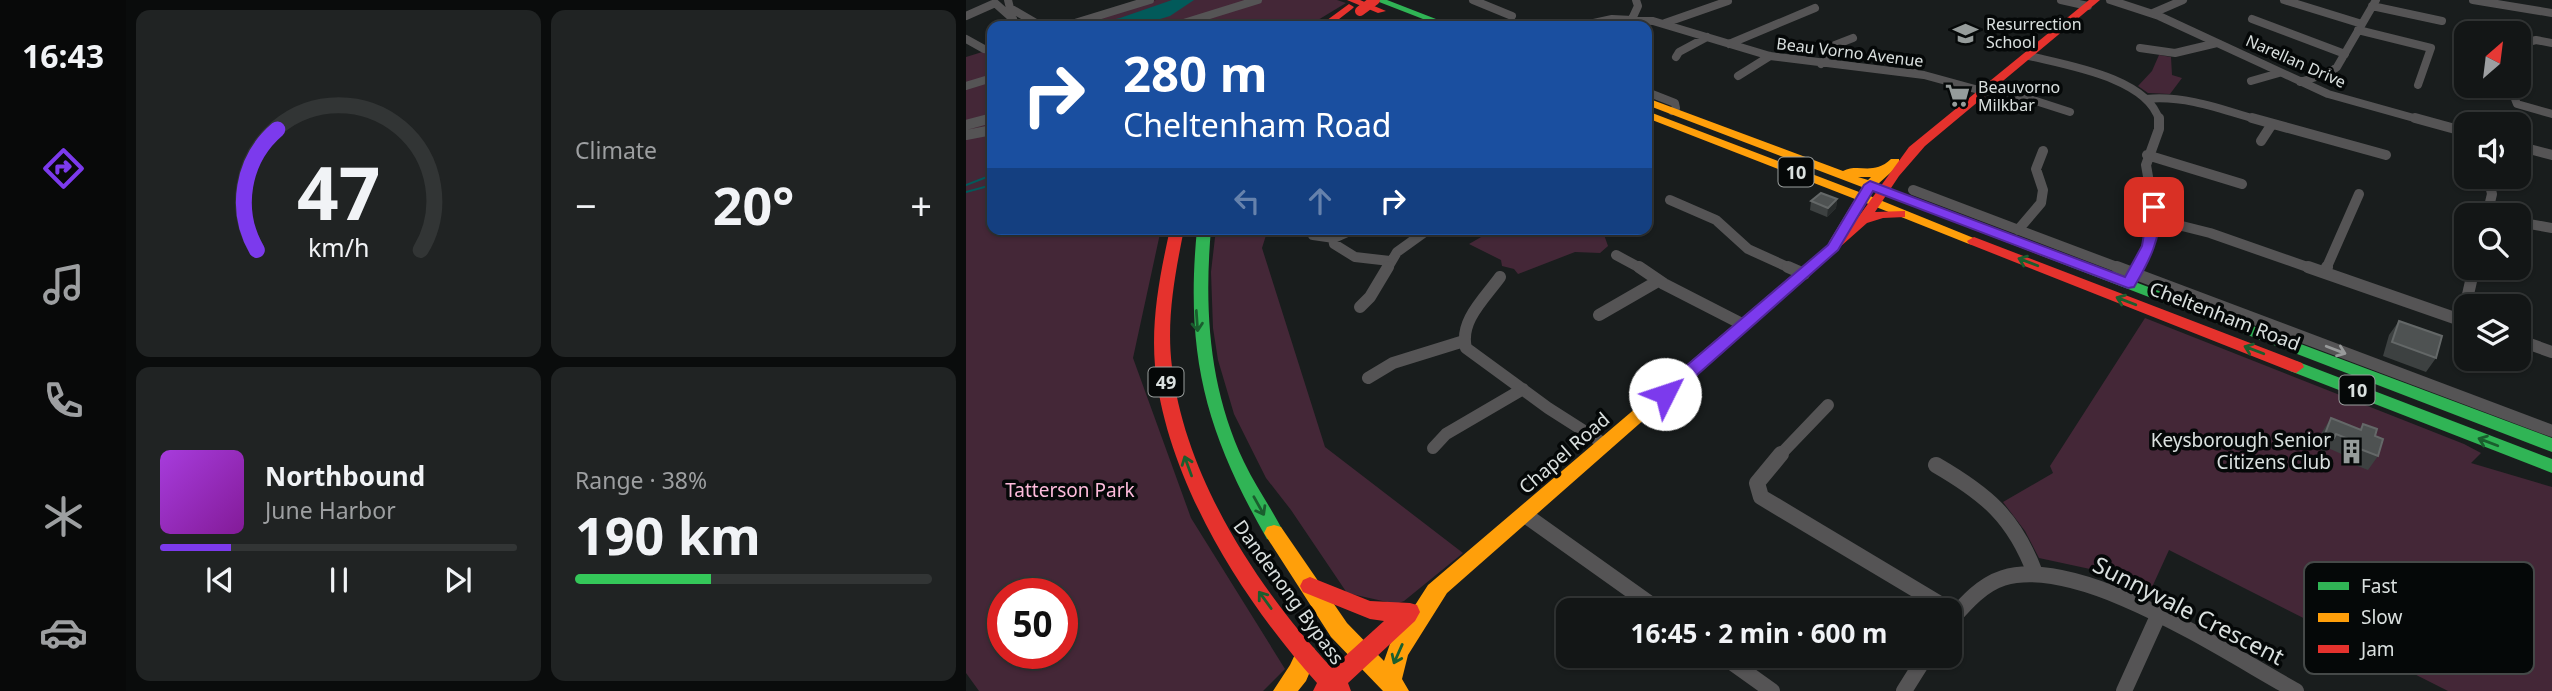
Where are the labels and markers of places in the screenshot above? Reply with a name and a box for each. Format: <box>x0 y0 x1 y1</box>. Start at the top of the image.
place label: Resurrection School <box>1986 13 2082 53</box>
school or university icon: Resurrection School <box>1952 19 1980 47</box>
place label: Beauvorno Milkbar <box>1978 76 2060 116</box>
supermarket icon: Beauvorno Milkbar <box>1944 82 1972 110</box>
pin <box>2124 177 2184 237</box>
place label: Keysborough Senior Citizens Club <box>2151 427 2331 475</box>
building icon: Keysborough Senior Citizens Club <box>2337 437 2365 465</box>

